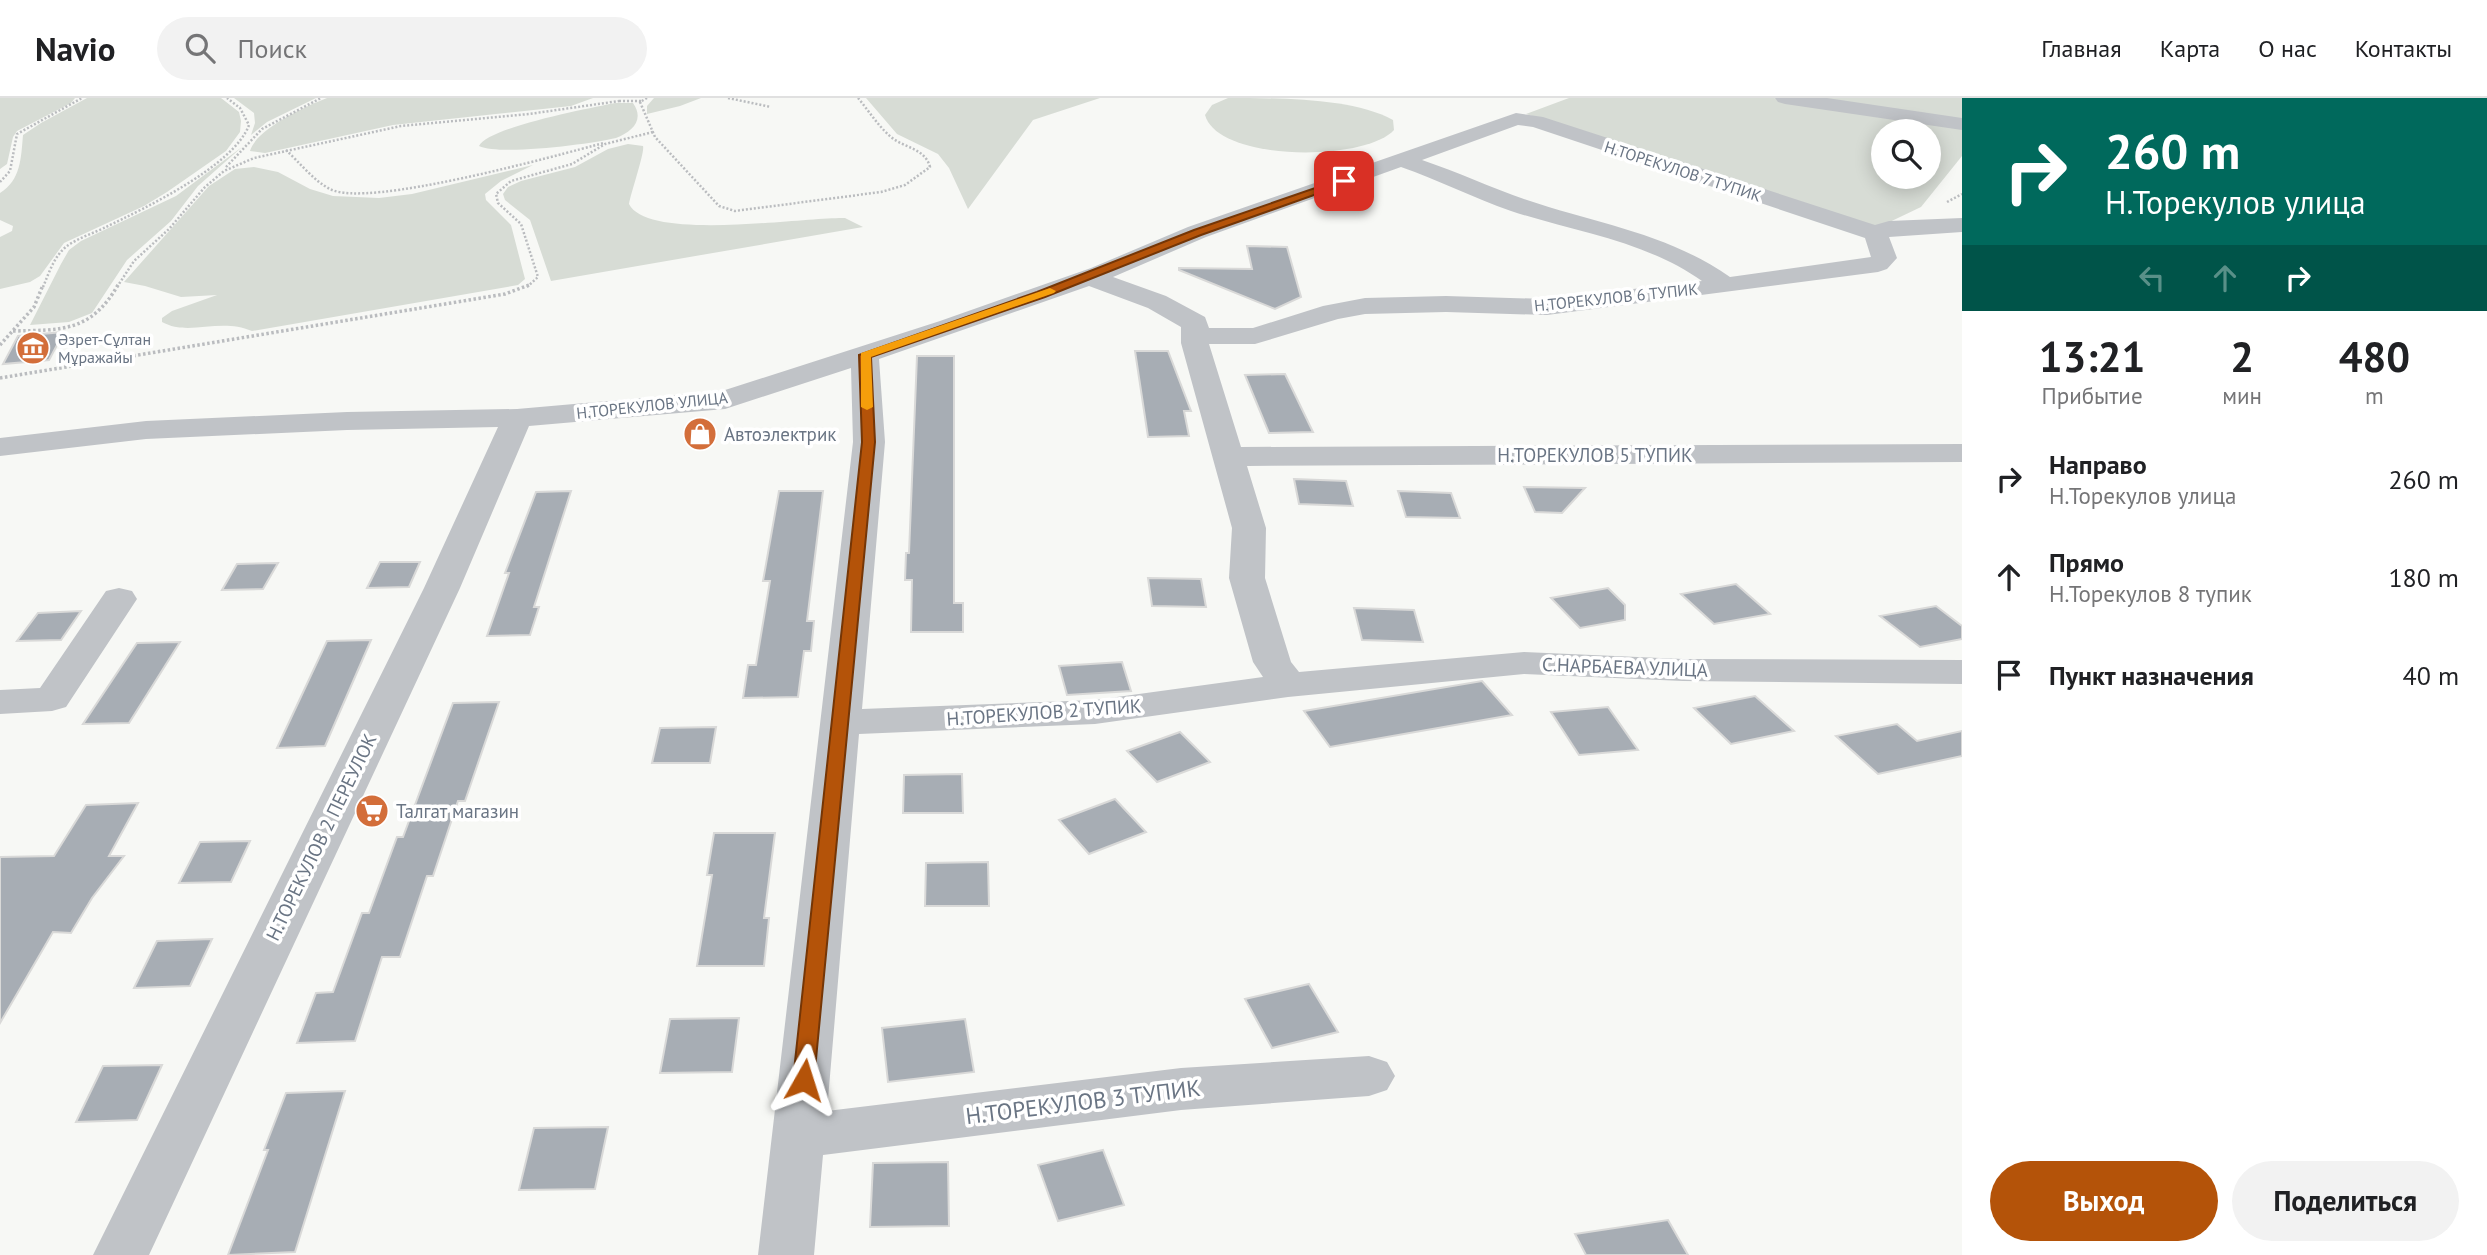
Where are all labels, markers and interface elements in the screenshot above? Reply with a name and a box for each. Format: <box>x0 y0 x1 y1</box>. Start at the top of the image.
search box <box>157 17 647 80</box>
text: Navio <box>35 27 115 70</box>
icon: search <box>181 29 219 67</box>
text: Поиск <box>237 32 307 65</box>
text: Главная <box>2041 33 2122 64</box>
text: Карта <box>2160 33 2220 64</box>
text: О нас <box>2258 33 2317 64</box>
text: Контакты <box>2355 33 2452 64</box>
map controls <box>1871 119 1941 189</box>
button: search <box>1871 119 1941 189</box>
text: 260 m <box>2105 119 2240 183</box>
icon: right <box>1990 126 2081 217</box>
street label: Н.ТОРЕКУЛОВ 7 ТУПИК <box>1602 136 1764 206</box>
pin <box>1314 151 1374 211</box>
icon: arrive <box>1325 162 1363 200</box>
text: Н.Торекулов улица <box>2105 181 2366 223</box>
icon: left <box>2133 259 2171 297</box>
icon: ahead <box>2206 259 2244 297</box>
icon: right <box>2279 259 2317 297</box>
street label: Н.ТОРЕКУЛОВ 6 ТУПИК <box>1533 278 1699 316</box>
museum icon: Әзрет-Сұлтан Мұражайы <box>14 329 52 367</box>
place label: Әзрет-Сұлтан Мұражайы <box>58 329 151 367</box>
text: 13:21 <box>2039 329 2145 384</box>
text: 2 <box>2230 329 2254 384</box>
text: 480 <box>2339 329 2410 384</box>
text: Прибытие <box>2042 381 2143 410</box>
text: мин <box>2222 381 2262 410</box>
text: m <box>2365 381 2384 410</box>
street label: Н.ТОРЕКУЛОВ УЛИЦА <box>575 387 729 423</box>
shop icon: Автоэлектрик <box>681 415 719 453</box>
place label: Автоэлектрик <box>724 422 836 446</box>
street label: Н.ТОРЕКУЛОВ 5 ТУПИК <box>1497 443 1693 467</box>
text: Направо <box>2049 448 2147 481</box>
icon: right <box>1990 460 2028 498</box>
text: 260 m <box>2388 463 2459 496</box>
text: Н.Торекулов улица <box>2049 481 2236 510</box>
text: Прямо <box>2049 546 2124 579</box>
icon: ahead <box>1990 558 2028 596</box>
text: 180 m <box>2388 561 2459 594</box>
text: Н.Торекулов 8 тупик <box>2049 579 2252 608</box>
street label: С.НАРБАЕВА УЛИЦА <box>1542 652 1708 682</box>
icon: arrive <box>1990 656 2028 694</box>
text: Пункт назначения <box>2049 659 2254 692</box>
text: 40 m <box>2403 659 2459 692</box>
street label: Н.ТОРЕКУЛОВ 2 ТУПИК <box>946 693 1142 731</box>
street label: Н.ТОРЕКУЛОВ 2 ПЕРЕУЛОК <box>260 729 382 945</box>
supermarket icon: Талгат магазин <box>353 792 391 830</box>
place label: Талгат магазин <box>396 799 519 823</box>
position arrow <box>767 1043 841 1117</box>
street label: Н.ТОРЕКУЛОВ 3 ТУПИК <box>964 1073 1202 1130</box>
button: Выход <box>1990 1161 2218 1241</box>
button: Поделиться <box>2232 1161 2459 1241</box>

